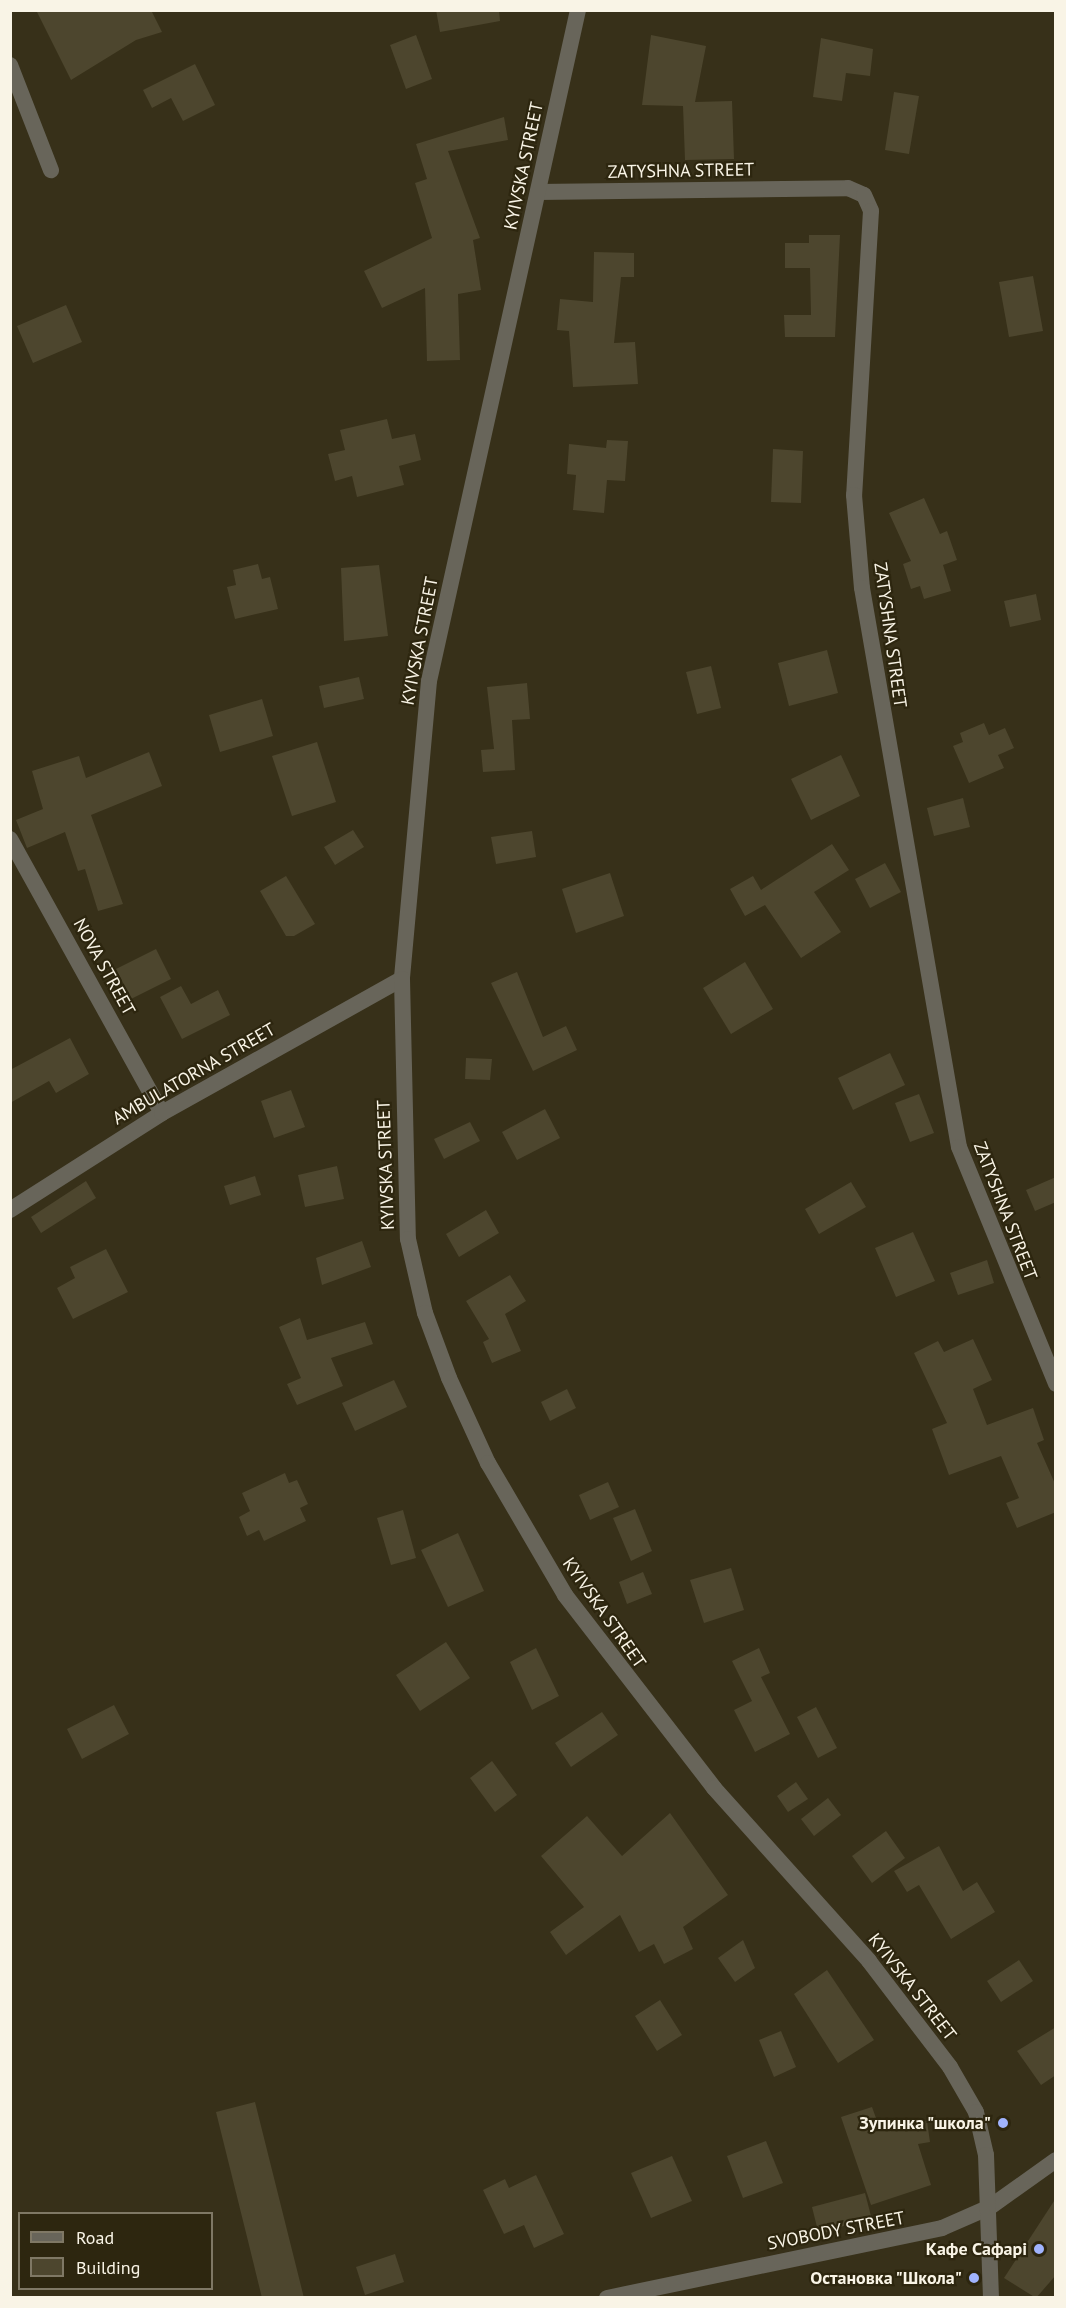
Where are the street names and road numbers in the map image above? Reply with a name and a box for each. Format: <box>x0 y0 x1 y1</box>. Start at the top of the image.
street label: KYIVSKA STREET <box>500 100 548 232</box>
street label: ZATYSHNA STREET <box>607 159 755 183</box>
street label: ZATYSHNA STREET <box>869 561 911 709</box>
street label: KYIVSKA STREET <box>397 575 443 707</box>
street label: NOVA STREET <box>68 914 140 1020</box>
street label: AMBULATORNA STREET <box>109 1018 279 1130</box>
street label: KYIVSKA STREET <box>373 1099 399 1231</box>
street label: ZATYSHNA STREET <box>969 1138 1041 1284</box>
street label: KYIVSKA STREET <box>558 1553 650 1673</box>
street label: KYIVSKA STREET <box>863 1929 961 2045</box>
street label: SVOBODY STREET <box>765 2207 907 2255</box>

